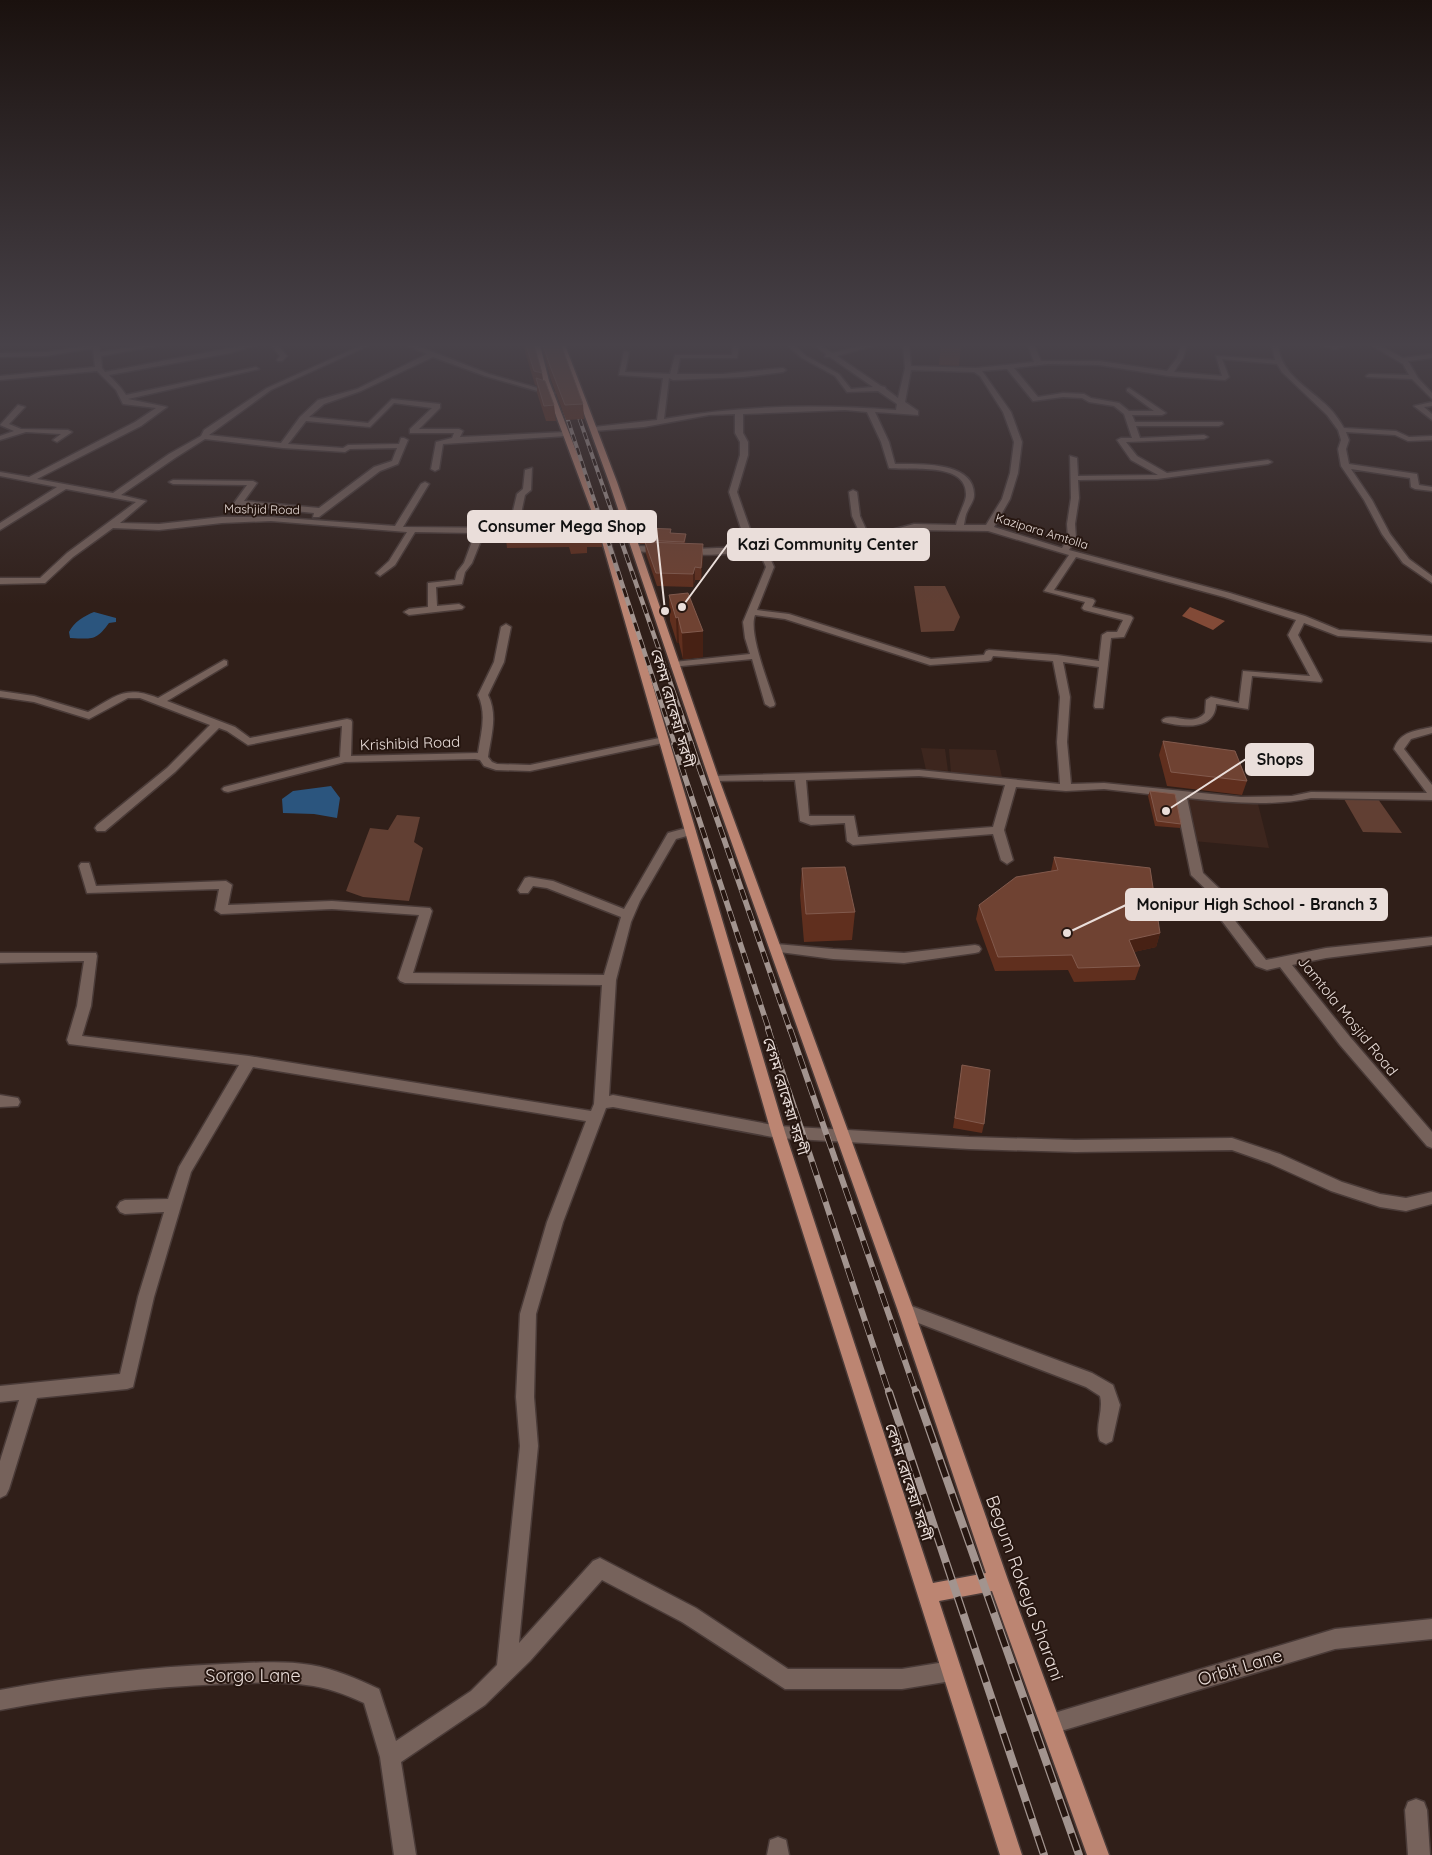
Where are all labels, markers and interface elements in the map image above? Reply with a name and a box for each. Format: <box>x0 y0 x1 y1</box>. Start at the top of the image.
street label: Mashjid Road <box>224 501 300 517</box>
street label: Kazipara Amtolla <box>994 510 1090 552</box>
callout: Consumer Mega Shop <box>468 511 656 542</box>
text: Consumer Mega Shop <box>478 516 646 536</box>
callout: Kazi Community Center <box>728 529 929 560</box>
text: Kazi Community Center <box>737 534 919 554</box>
street label: বেগম রোকেয়া সরণী <box>647 647 699 770</box>
street label: Krishibid Road <box>359 732 461 754</box>
callout: Shops <box>1246 744 1313 775</box>
text: Shops <box>1257 749 1304 769</box>
callout: Monipur High School - Branch 3 <box>1126 889 1387 920</box>
text: Monipur High School - Branch 3 <box>1136 894 1378 914</box>
street label: Jamtola Mosjid Road <box>1294 952 1402 1080</box>
street label: বেগম রোকেয়া সরণী <box>759 1035 813 1158</box>
street label: বেগম রোকেয়া সরণী <box>881 1421 937 1544</box>
street label: Begum Rokeya Sharani <box>981 1492 1069 1684</box>
street label: Orbit Lane <box>1195 1643 1285 1691</box>
street label: Sorgo Lane <box>205 1664 301 1687</box>

